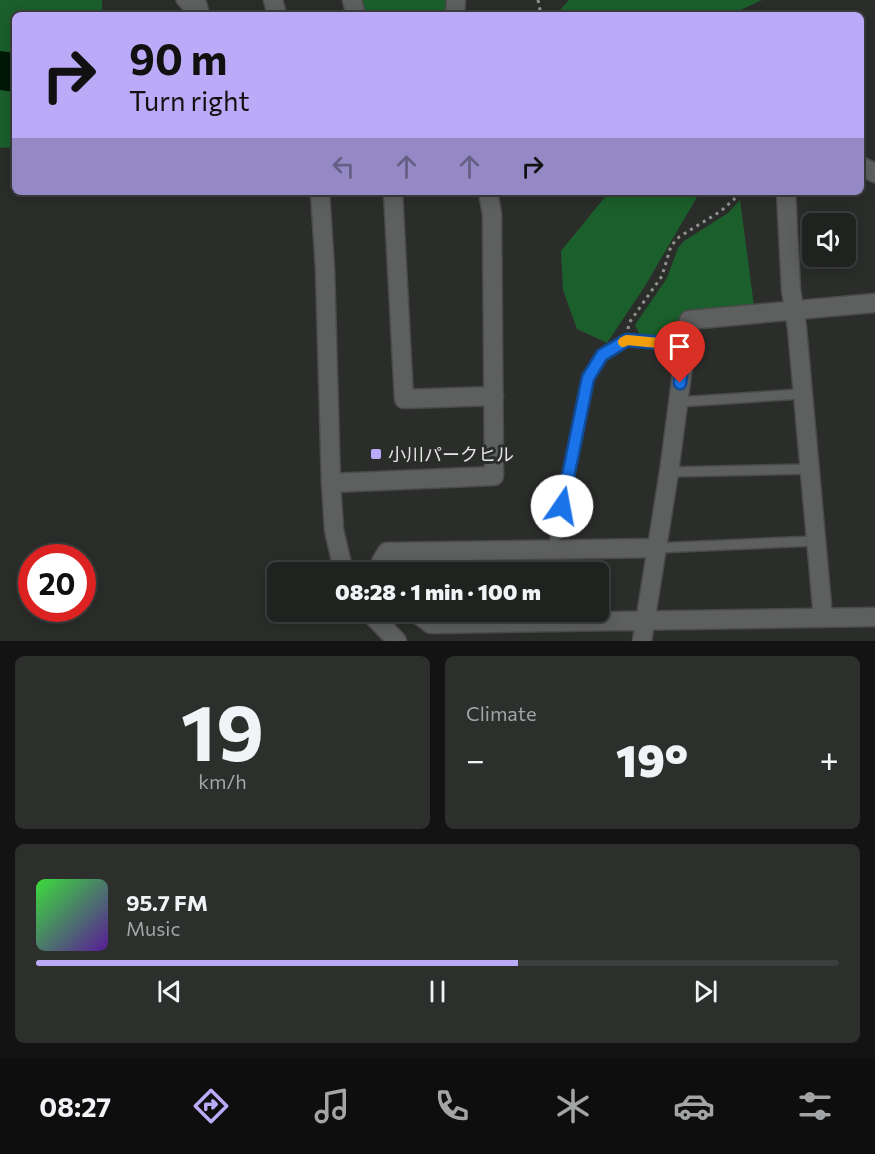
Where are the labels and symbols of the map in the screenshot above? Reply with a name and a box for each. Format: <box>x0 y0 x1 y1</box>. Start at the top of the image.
pin <box>654 321 705 383</box>
place label: 小川パークヒル <box>388 443 514 465</box>
marker: 小川パークヒル <box>369 447 383 461</box>
position arrow <box>530 474 594 538</box>
speed limit sign: 20 <box>18 544 96 622</box>

